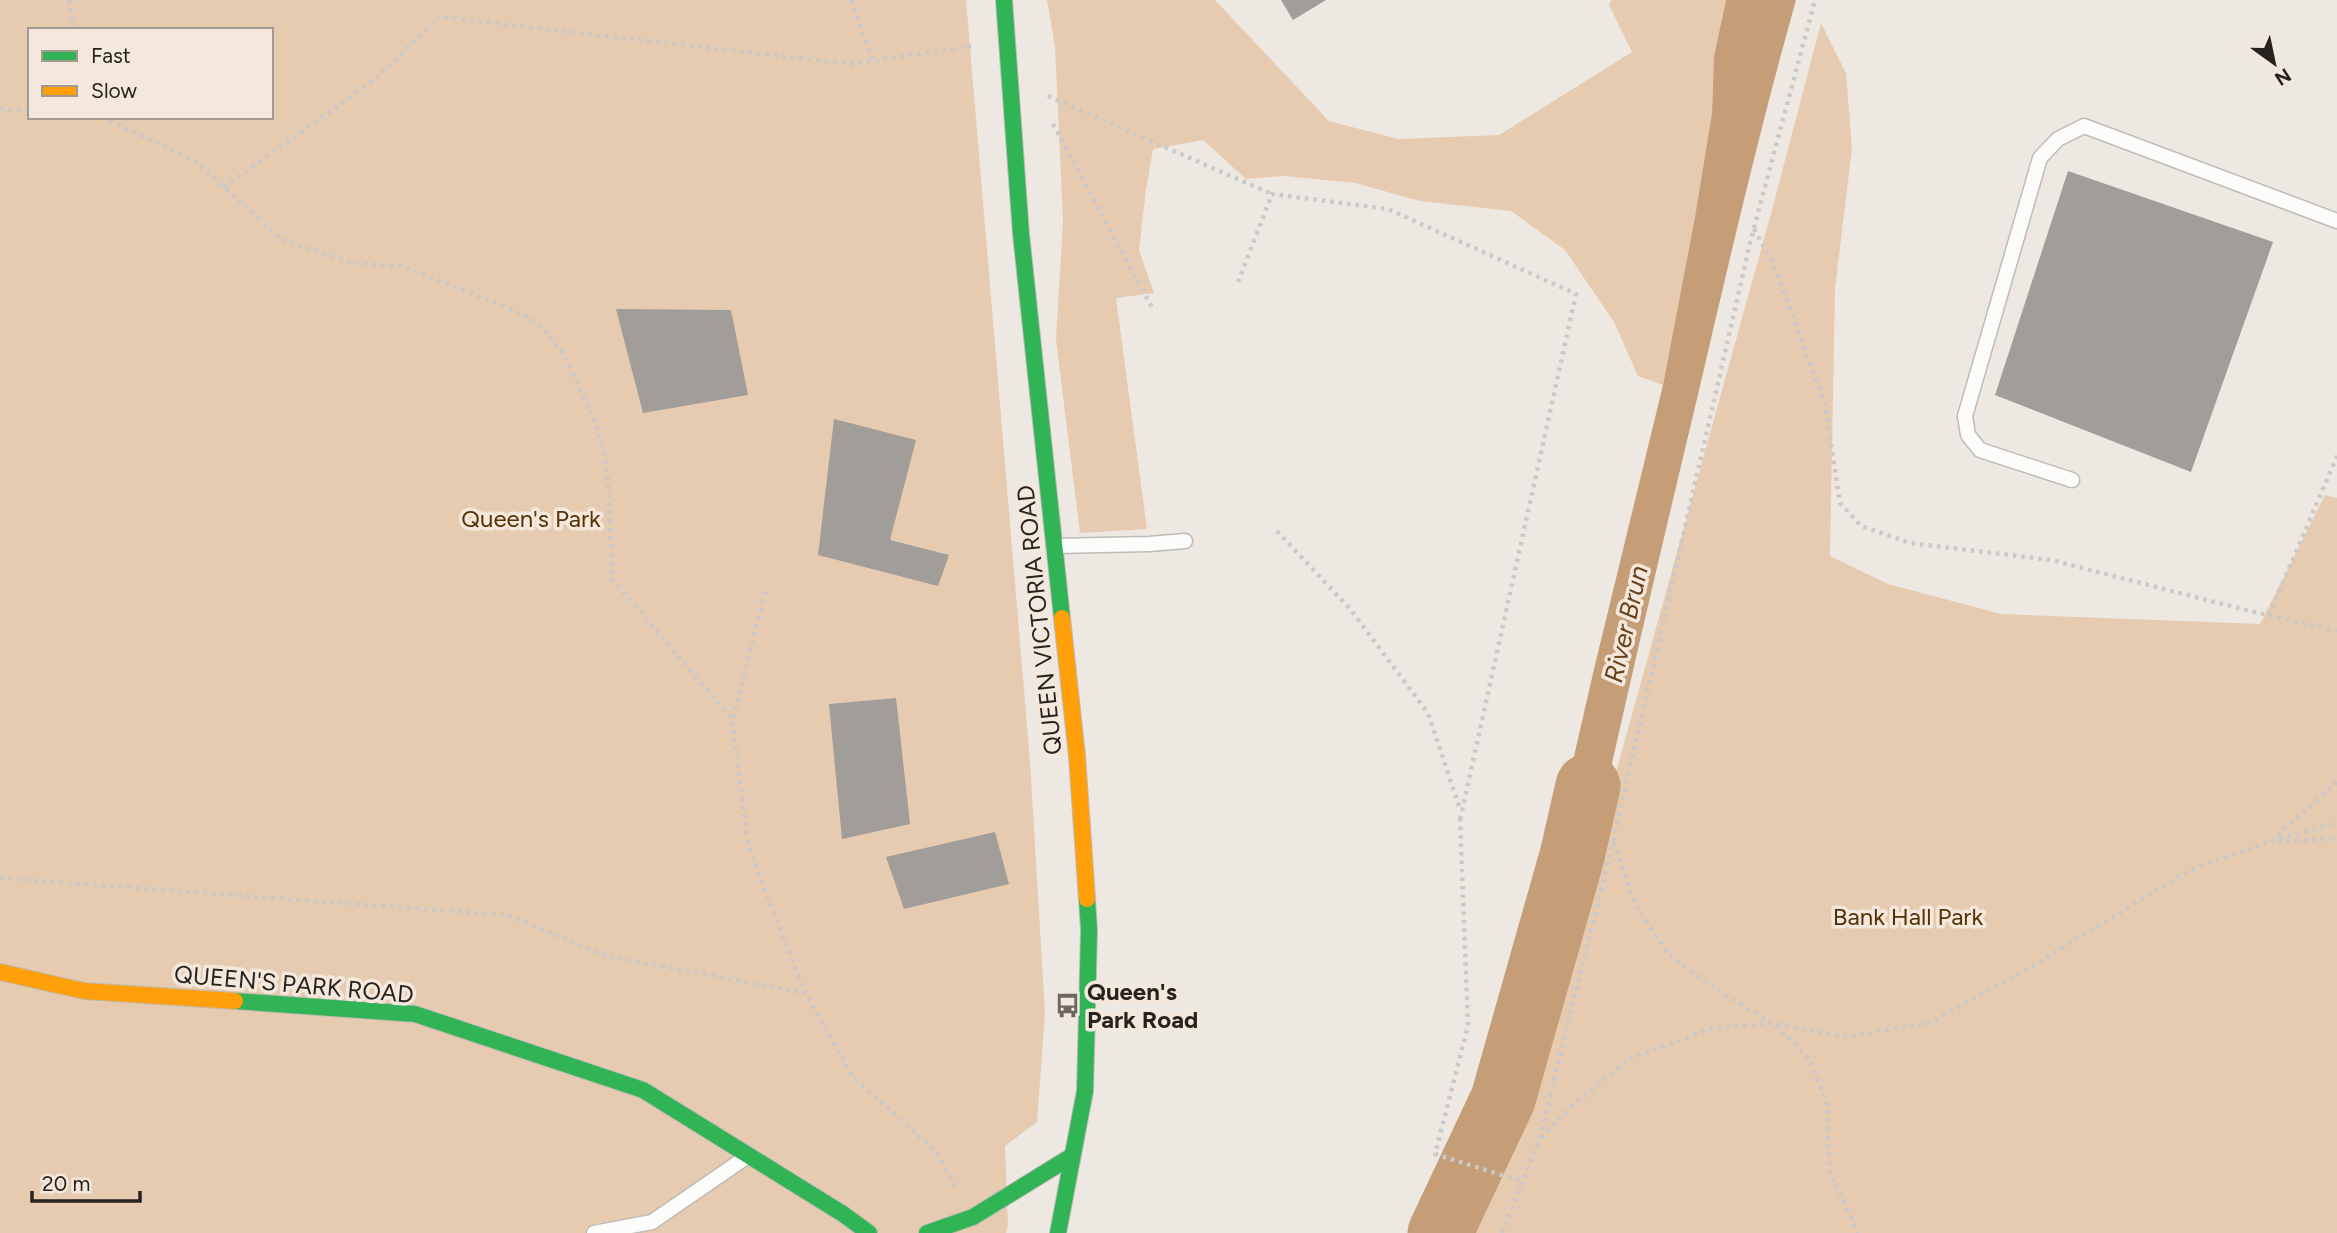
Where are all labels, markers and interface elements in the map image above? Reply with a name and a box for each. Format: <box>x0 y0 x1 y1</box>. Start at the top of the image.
legend <box>28 28 273 119</box>
north arrow <box>2239 28 2309 98</box>
text: Fast <box>91 43 131 68</box>
text: N <box>2271 63 2295 90</box>
text: Slow <box>91 78 137 103</box>
street label: QUEEN VICTORIA ROAD <box>1010 484 1068 756</box>
park label: Queen's Park <box>461 504 601 533</box>
water label: River Brun <box>1597 563 1655 685</box>
park label: Bank Hall Park <box>1833 902 1983 931</box>
street label: QUEEN'S PARK ROAD <box>173 959 415 1009</box>
place label: Queen's Park Road <box>1087 977 1198 1034</box>
bus stop icon: Queen's Park Road <box>1053 991 1081 1019</box>
scale bar <box>32 1160 140 1204</box>
text: 20 m <box>42 1171 90 1196</box>

